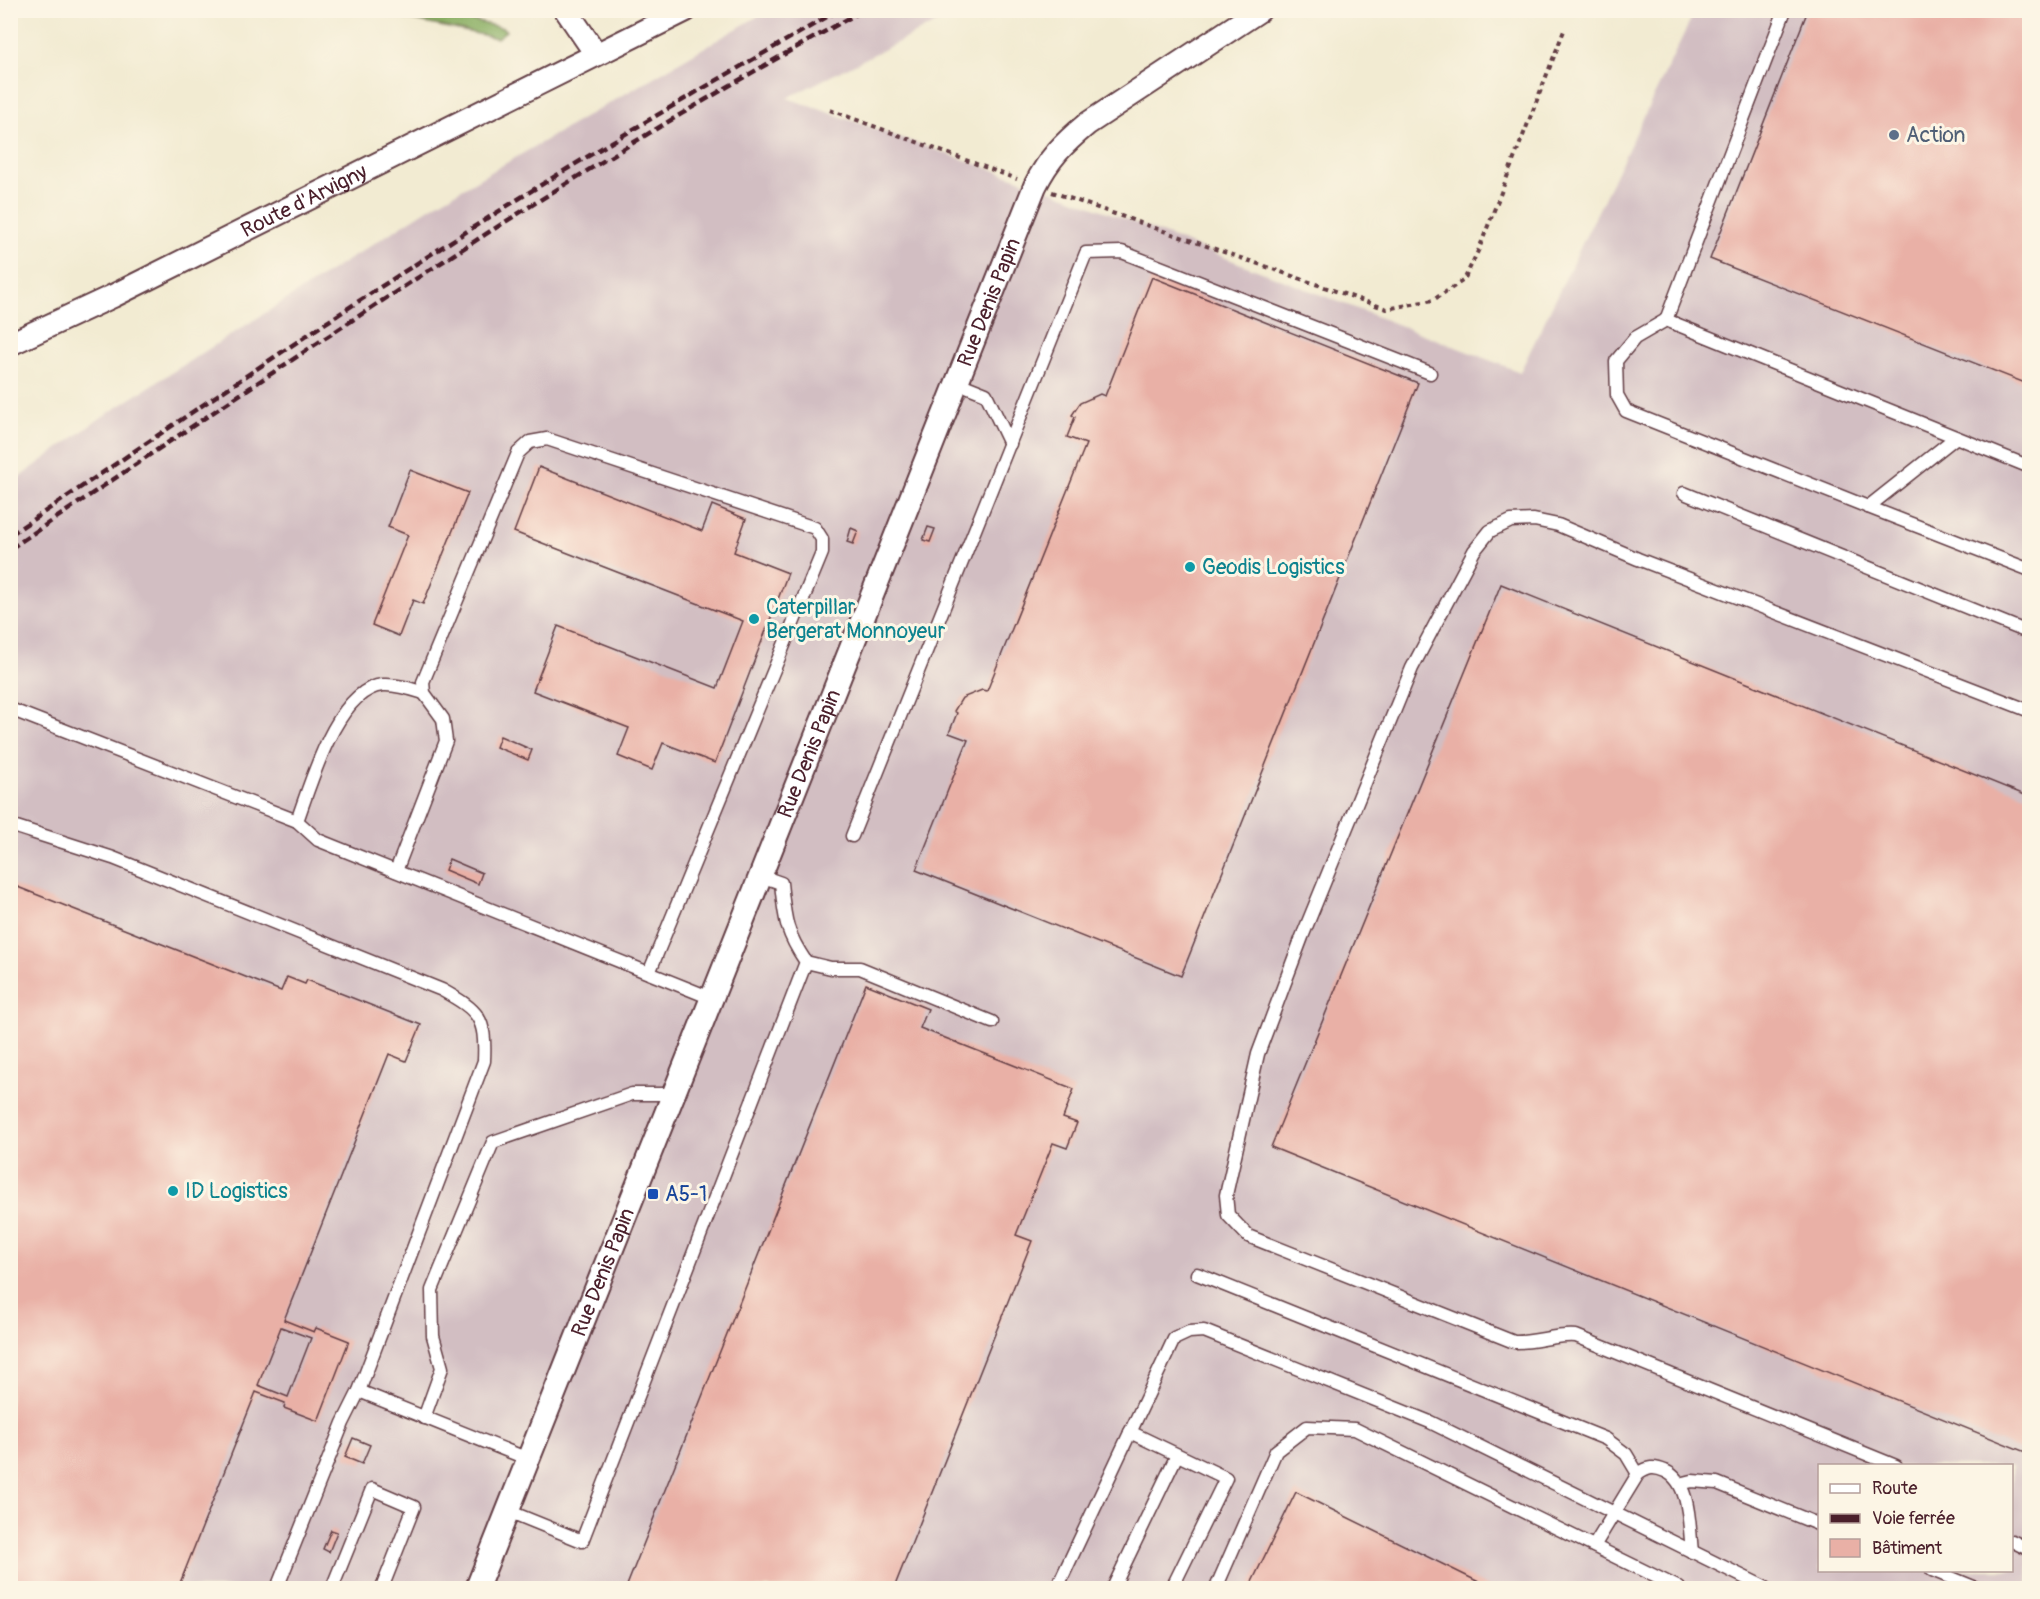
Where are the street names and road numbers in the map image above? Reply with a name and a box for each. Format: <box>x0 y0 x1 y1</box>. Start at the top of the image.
street label: Route d'Arvigny <box>236 158 371 243</box>
street label: Rue Denis Papin <box>951 234 1027 370</box>
street label: Rue Denis Papin <box>771 685 847 822</box>
street label: Rue Denis Papin <box>565 1204 640 1340</box>

